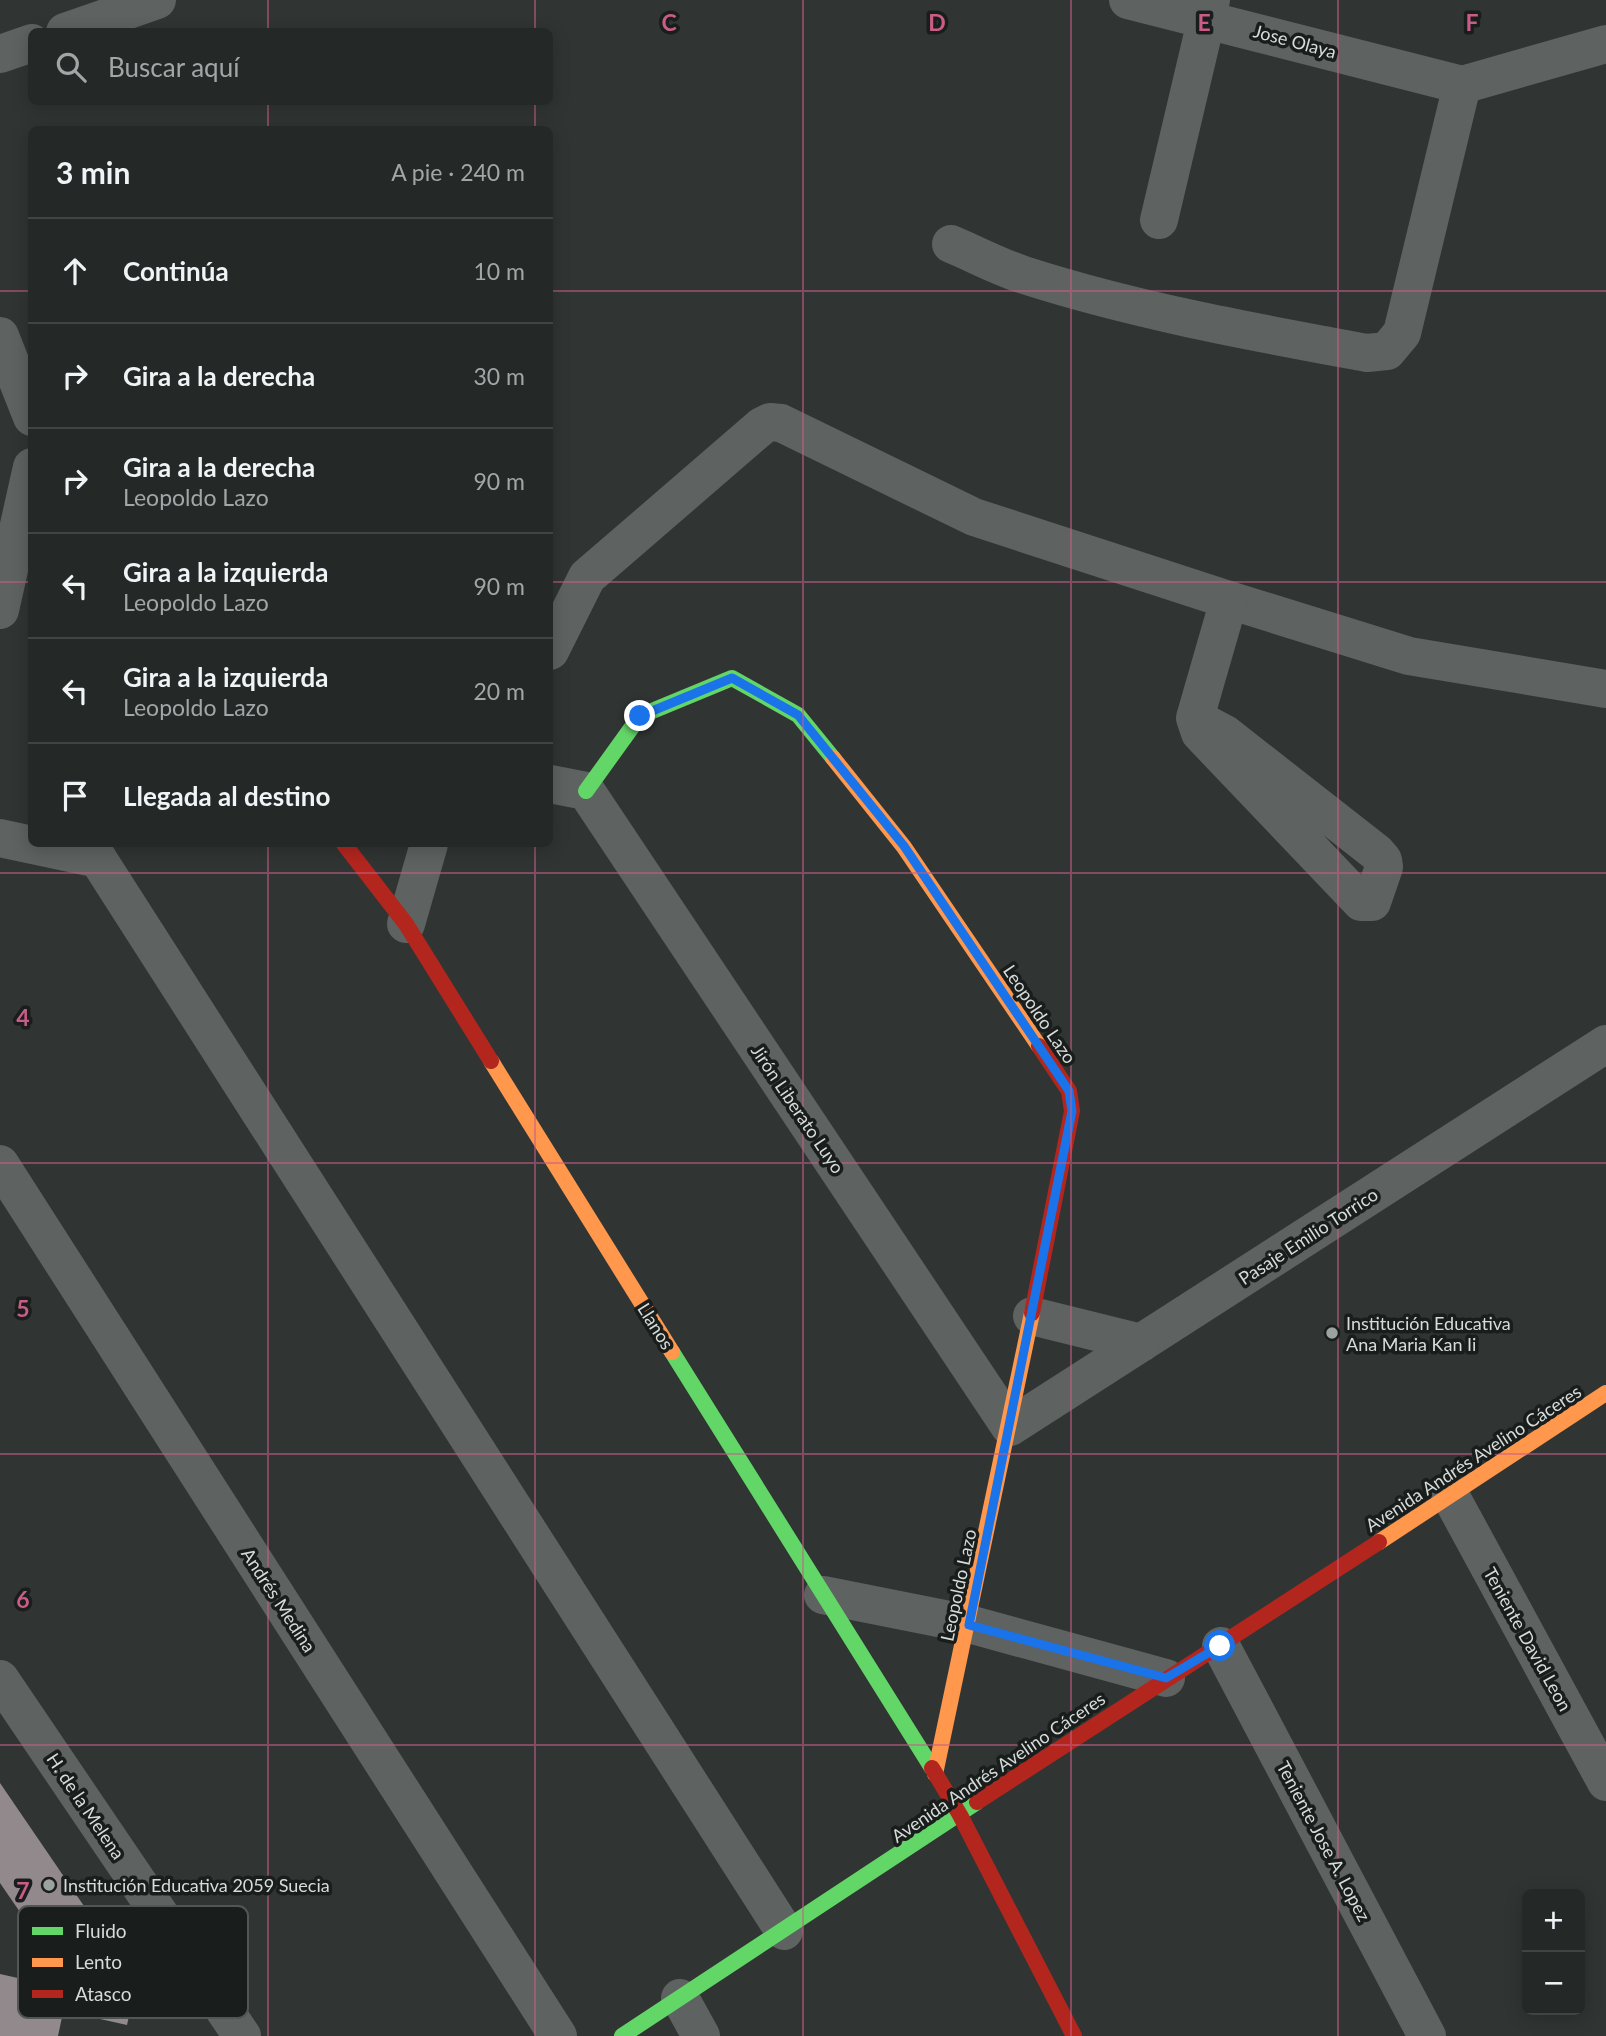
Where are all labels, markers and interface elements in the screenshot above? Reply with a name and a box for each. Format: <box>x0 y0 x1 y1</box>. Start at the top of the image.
text: C <box>661 8 677 36</box>
text: D <box>928 8 946 36</box>
text: E <box>1197 8 1211 36</box>
text: F <box>1465 8 1479 36</box>
street label: Jose Olaya <box>1251 19 1339 63</box>
search box <box>28 28 553 105</box>
icon: search <box>52 48 90 86</box>
text: Buscar aquí <box>108 51 239 83</box>
text: 3 min <box>56 154 130 190</box>
text: A pie · 240 m <box>391 158 525 186</box>
icon: ahead <box>56 252 94 290</box>
text: Continúa <box>123 255 229 287</box>
text: 10 m <box>474 257 525 285</box>
icon: right <box>56 357 94 395</box>
text: Gira a la derecha <box>123 360 315 392</box>
text: 30 m <box>474 362 525 390</box>
text: Gira a la derecha <box>123 451 315 483</box>
icon: right <box>56 462 94 500</box>
text: 90 m <box>474 467 525 495</box>
text: Leopoldo Lazo <box>123 483 269 511</box>
text: Gira a la izquierda <box>123 556 329 588</box>
icon: left <box>56 567 94 605</box>
text: 90 m <box>474 572 525 600</box>
text: Leopoldo Lazo <box>123 588 269 616</box>
text: Gira a la izquierda <box>123 661 329 693</box>
icon: left <box>56 672 94 710</box>
text: 20 m <box>474 677 525 705</box>
text: Leopoldo Lazo <box>123 693 269 721</box>
route end <box>624 700 655 731</box>
icon: arrive <box>56 777 94 815</box>
text: Llegada al destino <box>123 780 330 812</box>
street label: Leopoldo Lazo <box>999 961 1081 1067</box>
text: 4 <box>16 1003 30 1031</box>
street label: Jirón Liberato Luyo <box>747 1040 849 1178</box>
street label: Pasaje Emilio Torrico <box>1234 1183 1382 1289</box>
text: 5 <box>16 1294 30 1322</box>
street label: Llanos <box>633 1299 679 1353</box>
place label: Institución Educativa Ana Maria Kan Ii <box>1346 1312 1511 1355</box>
marker: Institución Educativa Ana Maria Kan Ii <box>1324 1325 1340 1341</box>
street label: Avenida Andrés Avelino Cáceres <box>1361 1380 1585 1536</box>
street label: Leopoldo Lazo <box>935 1527 981 1643</box>
street label: Andrés Medina <box>237 1544 321 1656</box>
street label: Teniente David Leon <box>1479 1563 1577 1715</box>
text: 6 <box>16 1585 30 1613</box>
route start <box>1204 1630 1235 1661</box>
street label: Avenida Andrés Avelino Cáceres <box>887 1687 1109 1847</box>
street label: H. de la Melena <box>42 1749 130 1863</box>
street label: Teniente Jose A. Lopez <box>1272 1757 1376 1925</box>
place label: Institución Educativa 2059 Suecia <box>63 1874 330 1896</box>
text: 7 <box>16 1876 30 1904</box>
marker: Institución Educativa 2059 Suecia <box>41 1877 57 1893</box>
map controls <box>1522 1889 1585 2015</box>
button: + <box>1522 1889 1585 1952</box>
legend <box>18 1906 248 2018</box>
text: Fluido <box>75 1919 127 1942</box>
text: Lento <box>75 1950 122 1973</box>
button: − <box>1522 1952 1585 2015</box>
text: Atasco <box>75 1982 131 2005</box>

